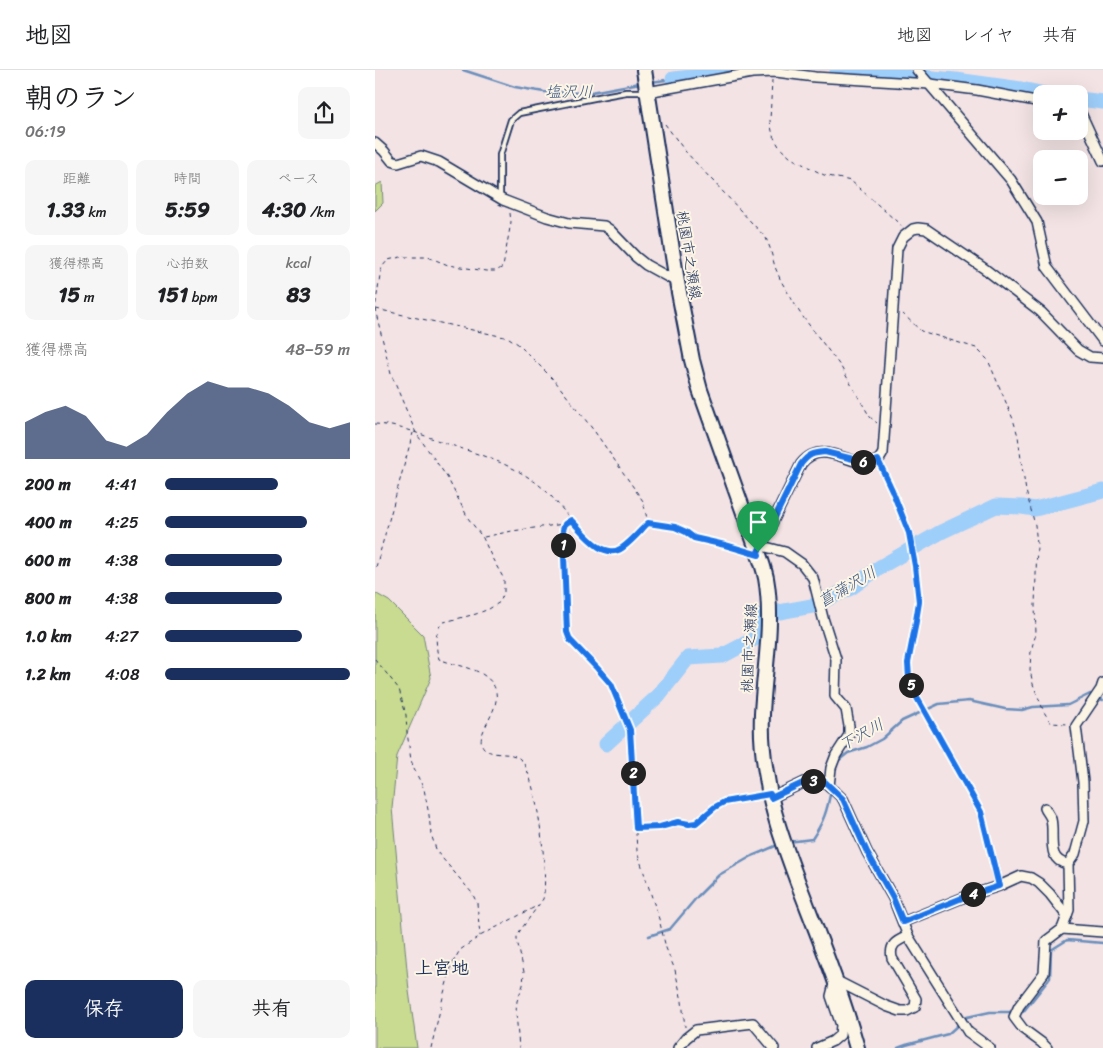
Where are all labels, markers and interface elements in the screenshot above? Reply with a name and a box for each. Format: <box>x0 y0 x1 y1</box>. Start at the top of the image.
text: 地図 <box>25 14 73 56</box>
text: 地図 <box>897 19 933 51</box>
text: レイヤ <box>961 19 1014 51</box>
text: 共有 <box>1042 19 1078 51</box>
text: 朝のラン <box>25 73 137 122</box>
water label: 塩沢川 <box>545 77 593 106</box>
map controls <box>1033 85 1088 205</box>
button: + <box>1033 85 1088 140</box>
button: share <box>298 87 350 139</box>
text: 06:19 <box>25 117 66 146</box>
button: − <box>1033 150 1088 205</box>
text: 距離 <box>63 166 91 191</box>
text: 時間 <box>174 166 202 191</box>
text: ペース <box>278 166 319 191</box>
text: 1.33 <box>46 191 85 229</box>
text: 5:59 <box>165 191 210 229</box>
text: 4:30 <box>262 191 306 229</box>
text: km <box>85 200 107 225</box>
text: /km <box>306 200 335 225</box>
street label: 桃園市之瀬線 <box>669 209 709 301</box>
text: 獲得標高 <box>49 251 105 276</box>
text: 心拍数 <box>167 251 209 276</box>
text: kcal <box>286 251 311 276</box>
text: 15 <box>58 276 80 314</box>
text: 151 <box>157 276 188 314</box>
text: 83 <box>286 276 311 314</box>
text: m <box>80 285 95 310</box>
text: bpm <box>188 285 218 310</box>
text: 獲得標高 <box>25 335 89 364</box>
text: 48–59 m <box>285 335 350 364</box>
pin: 6 <box>851 450 875 474</box>
text: 6 <box>860 450 867 475</box>
text: 200 m <box>25 470 71 499</box>
text: 4:41 <box>105 470 137 499</box>
pin <box>737 501 779 552</box>
text: 400 m <box>25 508 72 537</box>
text: 4:25 <box>105 508 139 537</box>
icon: arrive <box>744 508 772 536</box>
pin: 1 <box>551 532 575 558</box>
text: 1 <box>560 533 567 558</box>
text: 600 m <box>25 546 71 575</box>
text: 4:38 <box>105 546 138 575</box>
water label: 菖蒲沢川 <box>812 558 882 615</box>
text: 800 m <box>25 584 71 613</box>
text: 4:38 <box>105 584 138 613</box>
street label: 桃園市之瀬線 <box>734 602 764 694</box>
text: 1.0 km <box>25 622 72 651</box>
text: 4:27 <box>105 622 138 651</box>
text: 1.2 km <box>25 660 71 689</box>
text: 4:08 <box>105 660 140 689</box>
pin: 5 <box>899 672 923 698</box>
text: 5 <box>907 673 916 698</box>
water label: 下沢川 <box>833 710 889 759</box>
pin: 2 <box>621 760 645 786</box>
text: 2 <box>629 761 638 786</box>
pin: 3 <box>801 768 825 794</box>
text: 3 <box>810 769 817 794</box>
pin: 4 <box>961 882 985 906</box>
text: 4 <box>969 882 978 907</box>
district label: 上宮地 <box>415 952 469 984</box>
button: 保存 <box>25 980 183 1038</box>
button: 共有 <box>193 980 350 1038</box>

